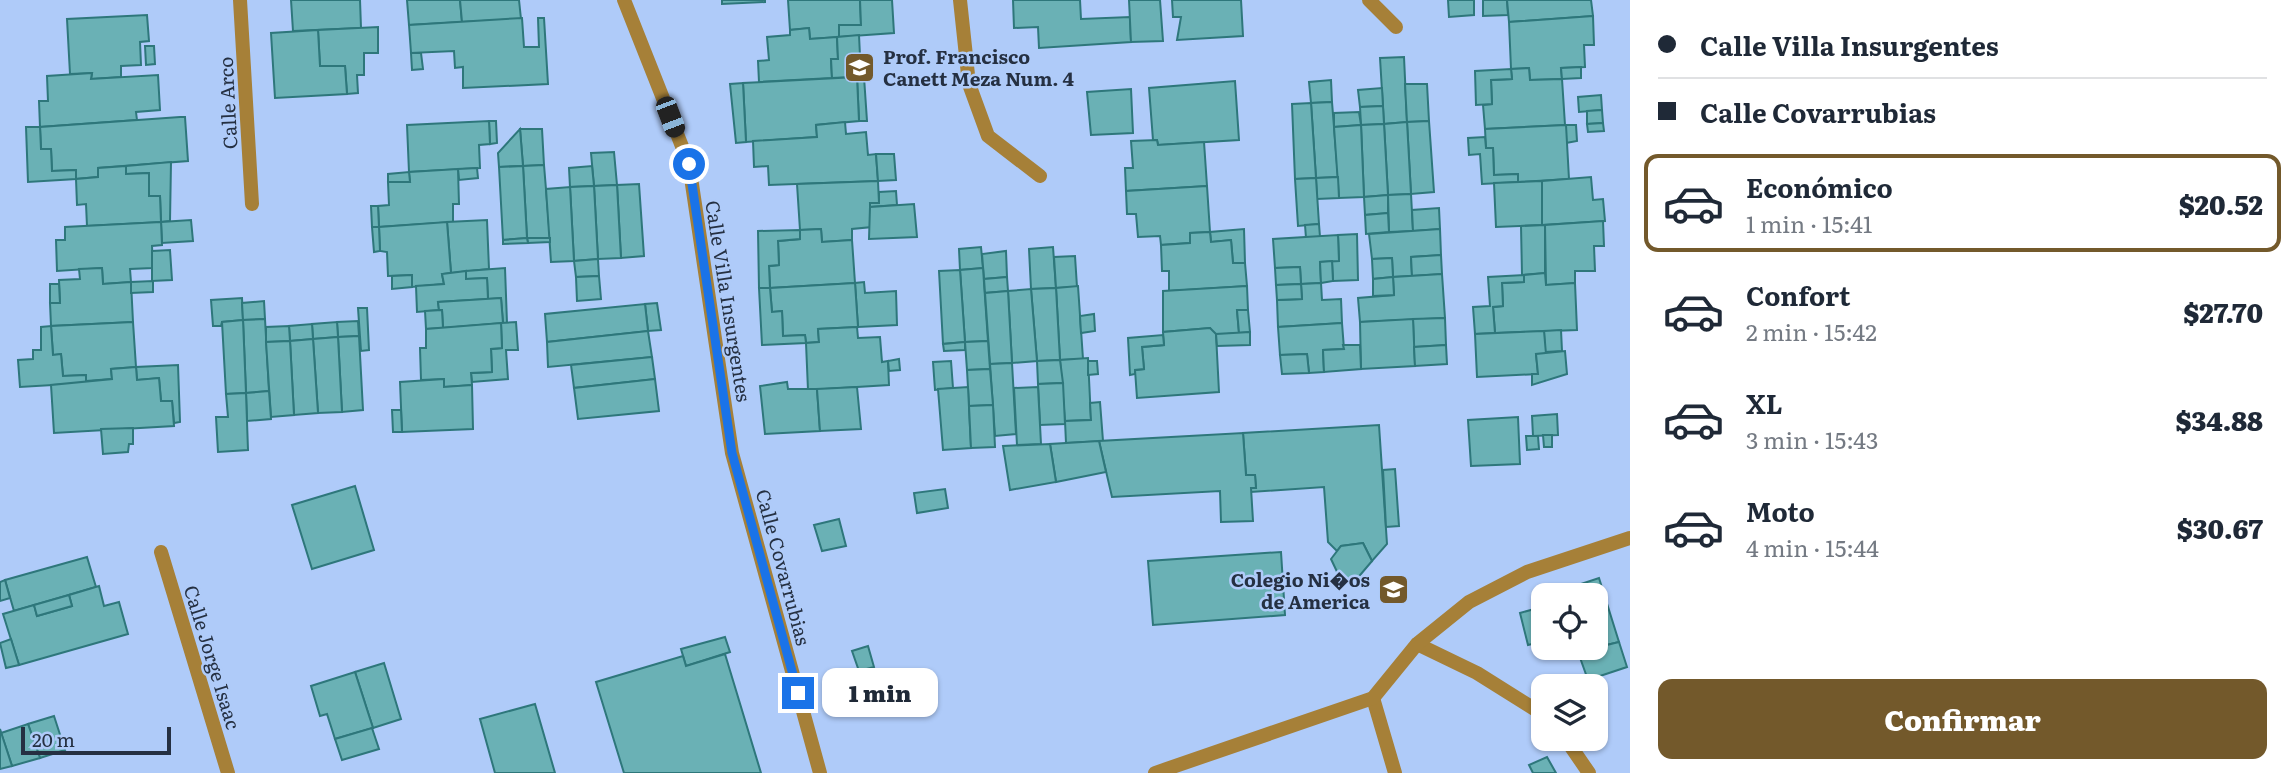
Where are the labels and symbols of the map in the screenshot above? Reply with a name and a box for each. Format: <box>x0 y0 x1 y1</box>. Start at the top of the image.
place label: Prof. Francisco Canett Meza Num. 4 <box>883 42 1074 92</box>
school or university icon: Prof. Francisco Canett Meza Num. 4 <box>843 50 877 84</box>
street label: Calle Arco <box>211 56 243 150</box>
car <box>653 94 688 140</box>
route start <box>673 148 705 180</box>
street label: Calle Villa Insurgentes <box>699 198 759 404</box>
street label: Calle Covarrubias <box>750 486 818 649</box>
place label: Colegio Ni�os de America <box>1231 565 1370 615</box>
school or university icon: Colegio Ni�os de America <box>1376 573 1410 607</box>
street label: Calle Jorge Isaac <box>178 581 248 733</box>
callout: 1 min <box>822 668 938 718</box>
route end <box>782 677 814 709</box>
scale bar <box>21 724 172 756</box>

